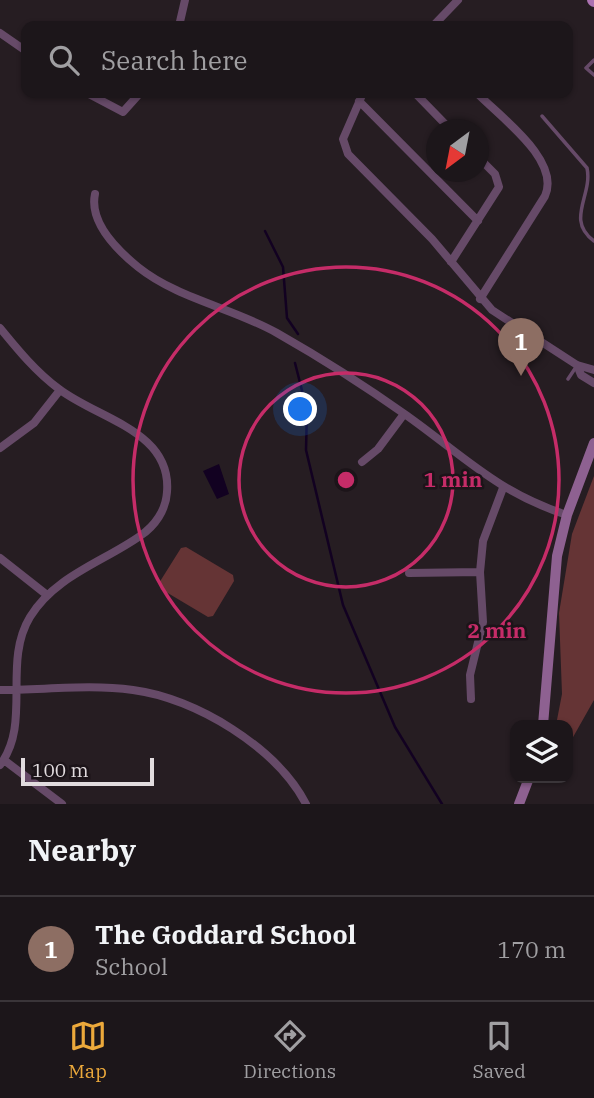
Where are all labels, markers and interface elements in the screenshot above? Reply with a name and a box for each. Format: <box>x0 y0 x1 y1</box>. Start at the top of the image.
search box <box>21 21 573 98</box>
icon: search <box>45 41 83 79</box>
text: Search here <box>101 43 247 77</box>
north arrow <box>426 119 489 182</box>
pin: 1 <box>498 318 544 376</box>
your location <box>283 392 317 426</box>
text: 1 min <box>424 465 482 493</box>
centre of rings <box>334 468 358 492</box>
text: 2 min <box>468 616 526 644</box>
map controls <box>510 720 573 783</box>
button: layers <box>510 720 573 783</box>
scale bar <box>21 755 154 787</box>
text: 100 m <box>32 758 89 782</box>
text: Nearby <box>28 830 136 869</box>
text: The Goddard School <box>95 917 356 951</box>
text: 1 <box>44 934 58 964</box>
text: 170 m <box>497 934 566 964</box>
text: School <box>95 951 168 981</box>
tab: Map <box>68 1017 107 1083</box>
tab: Directions <box>243 1017 336 1083</box>
tab: Saved <box>473 1017 526 1083</box>

